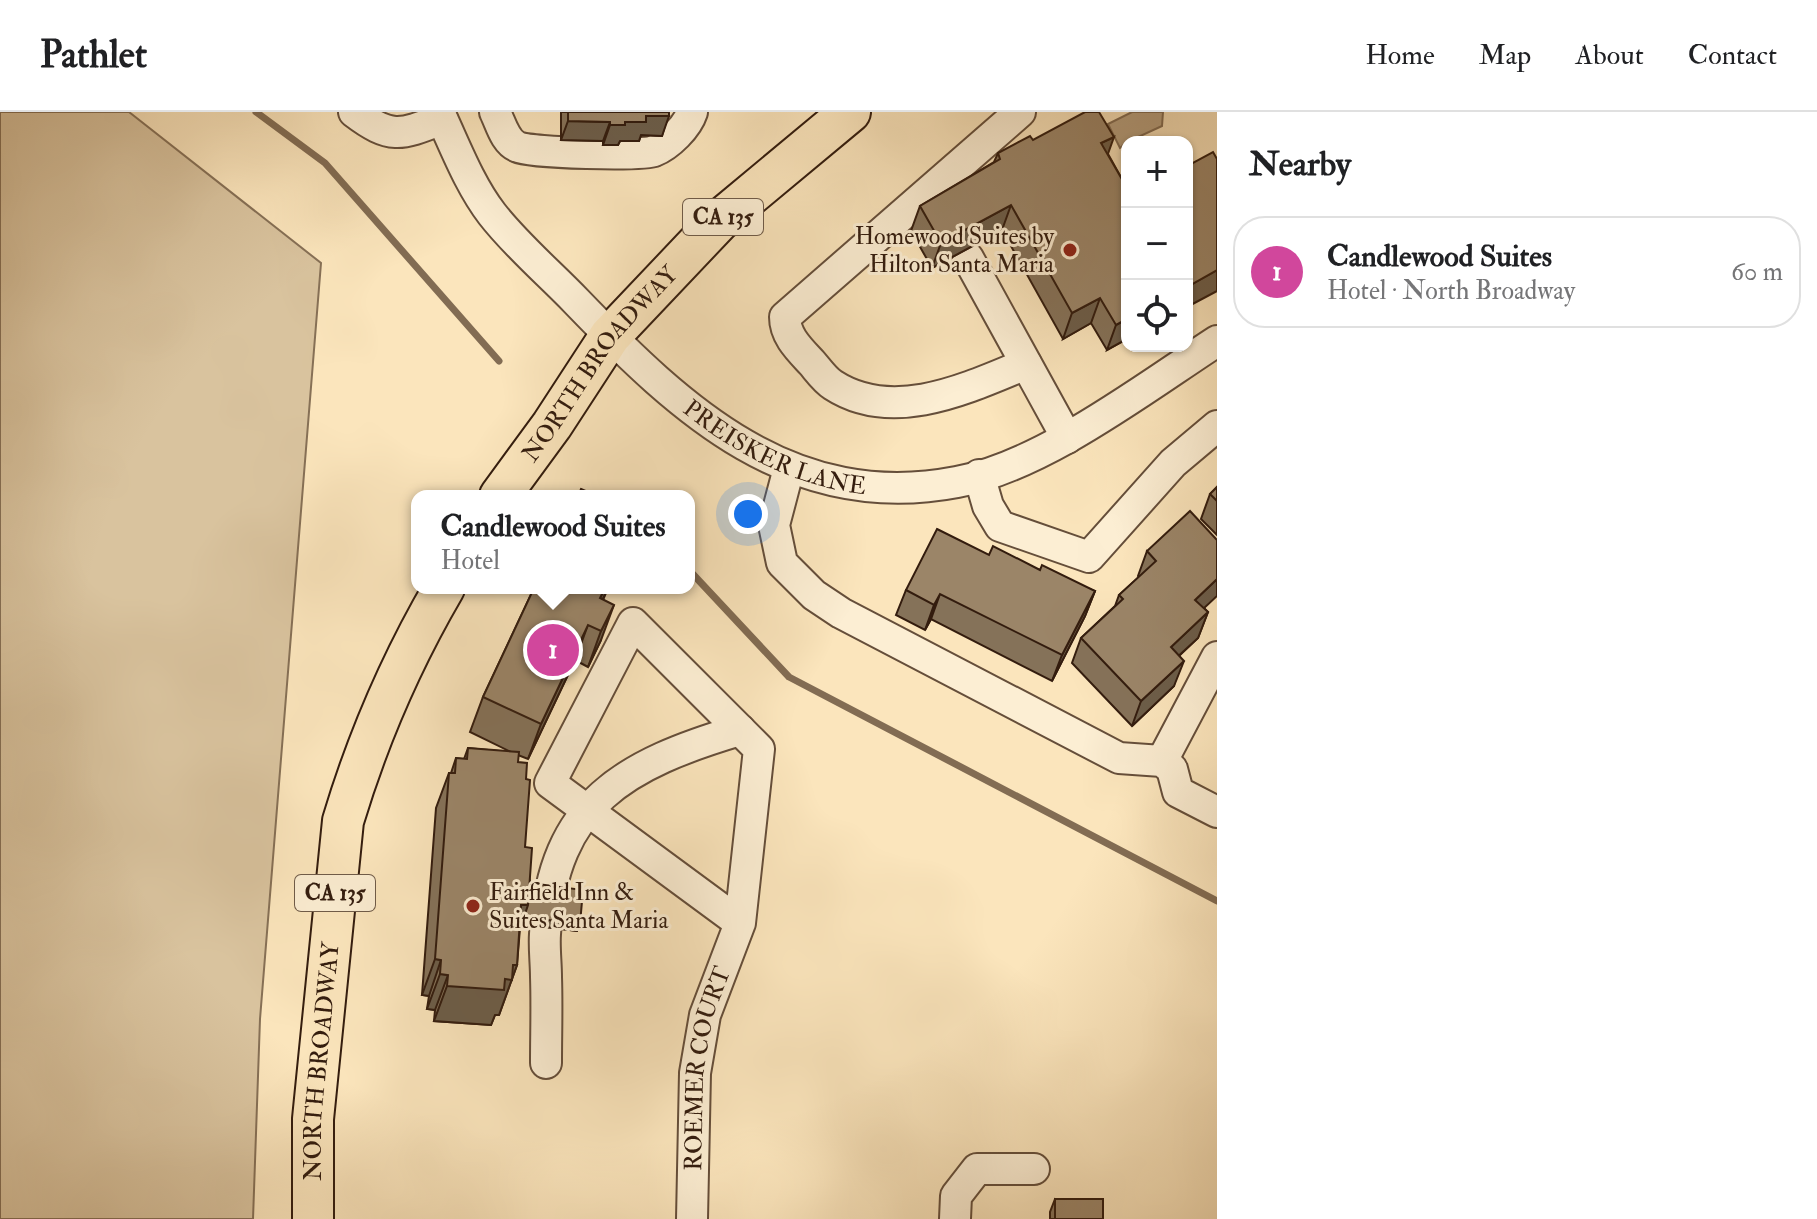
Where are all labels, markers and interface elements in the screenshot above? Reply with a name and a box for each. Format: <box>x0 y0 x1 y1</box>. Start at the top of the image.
text: Pathlet <box>40 31 147 79</box>
text: Home <box>1365 38 1435 73</box>
text: Map <box>1479 38 1531 73</box>
text: About <box>1575 38 1644 73</box>
text: Contact <box>1688 38 1777 73</box>
map controls <box>1121 136 1193 352</box>
button: + <box>1121 136 1193 208</box>
text: Nearby <box>1249 143 1351 186</box>
road number: CA 135 <box>683 199 763 235</box>
button: − <box>1121 208 1193 280</box>
place label: Homewood Suites by Hilton Santa Maria <box>855 221 1055 280</box>
text: Candlewood Suites <box>1327 238 1552 275</box>
marker: Homewood Suites by Hilton Santa Maria <box>1061 241 1079 259</box>
text: 1 <box>1272 256 1282 288</box>
text: 60 m <box>1731 256 1783 288</box>
street label: NORTH BROADWAY <box>515 259 685 468</box>
text: Hotel · North Broadway <box>1327 275 1575 307</box>
button: locate <box>1121 280 1193 352</box>
street label: PREISKER LANE <box>677 393 868 502</box>
popup <box>411 490 695 594</box>
your location <box>728 494 768 534</box>
text: Candlewood Suites <box>440 508 666 545</box>
text: Hotel <box>440 545 500 577</box>
pin: 1 <box>527 620 579 680</box>
road number: CA 135 <box>295 875 375 911</box>
place label: Fairfield Inn & Suites Santa Maria <box>489 877 669 936</box>
marker: Fairfield Inn & Suites Santa Maria <box>464 897 482 915</box>
street label: NORTH BROADWAY <box>297 940 346 1181</box>
street label: ROEMER COURT <box>677 962 738 1171</box>

